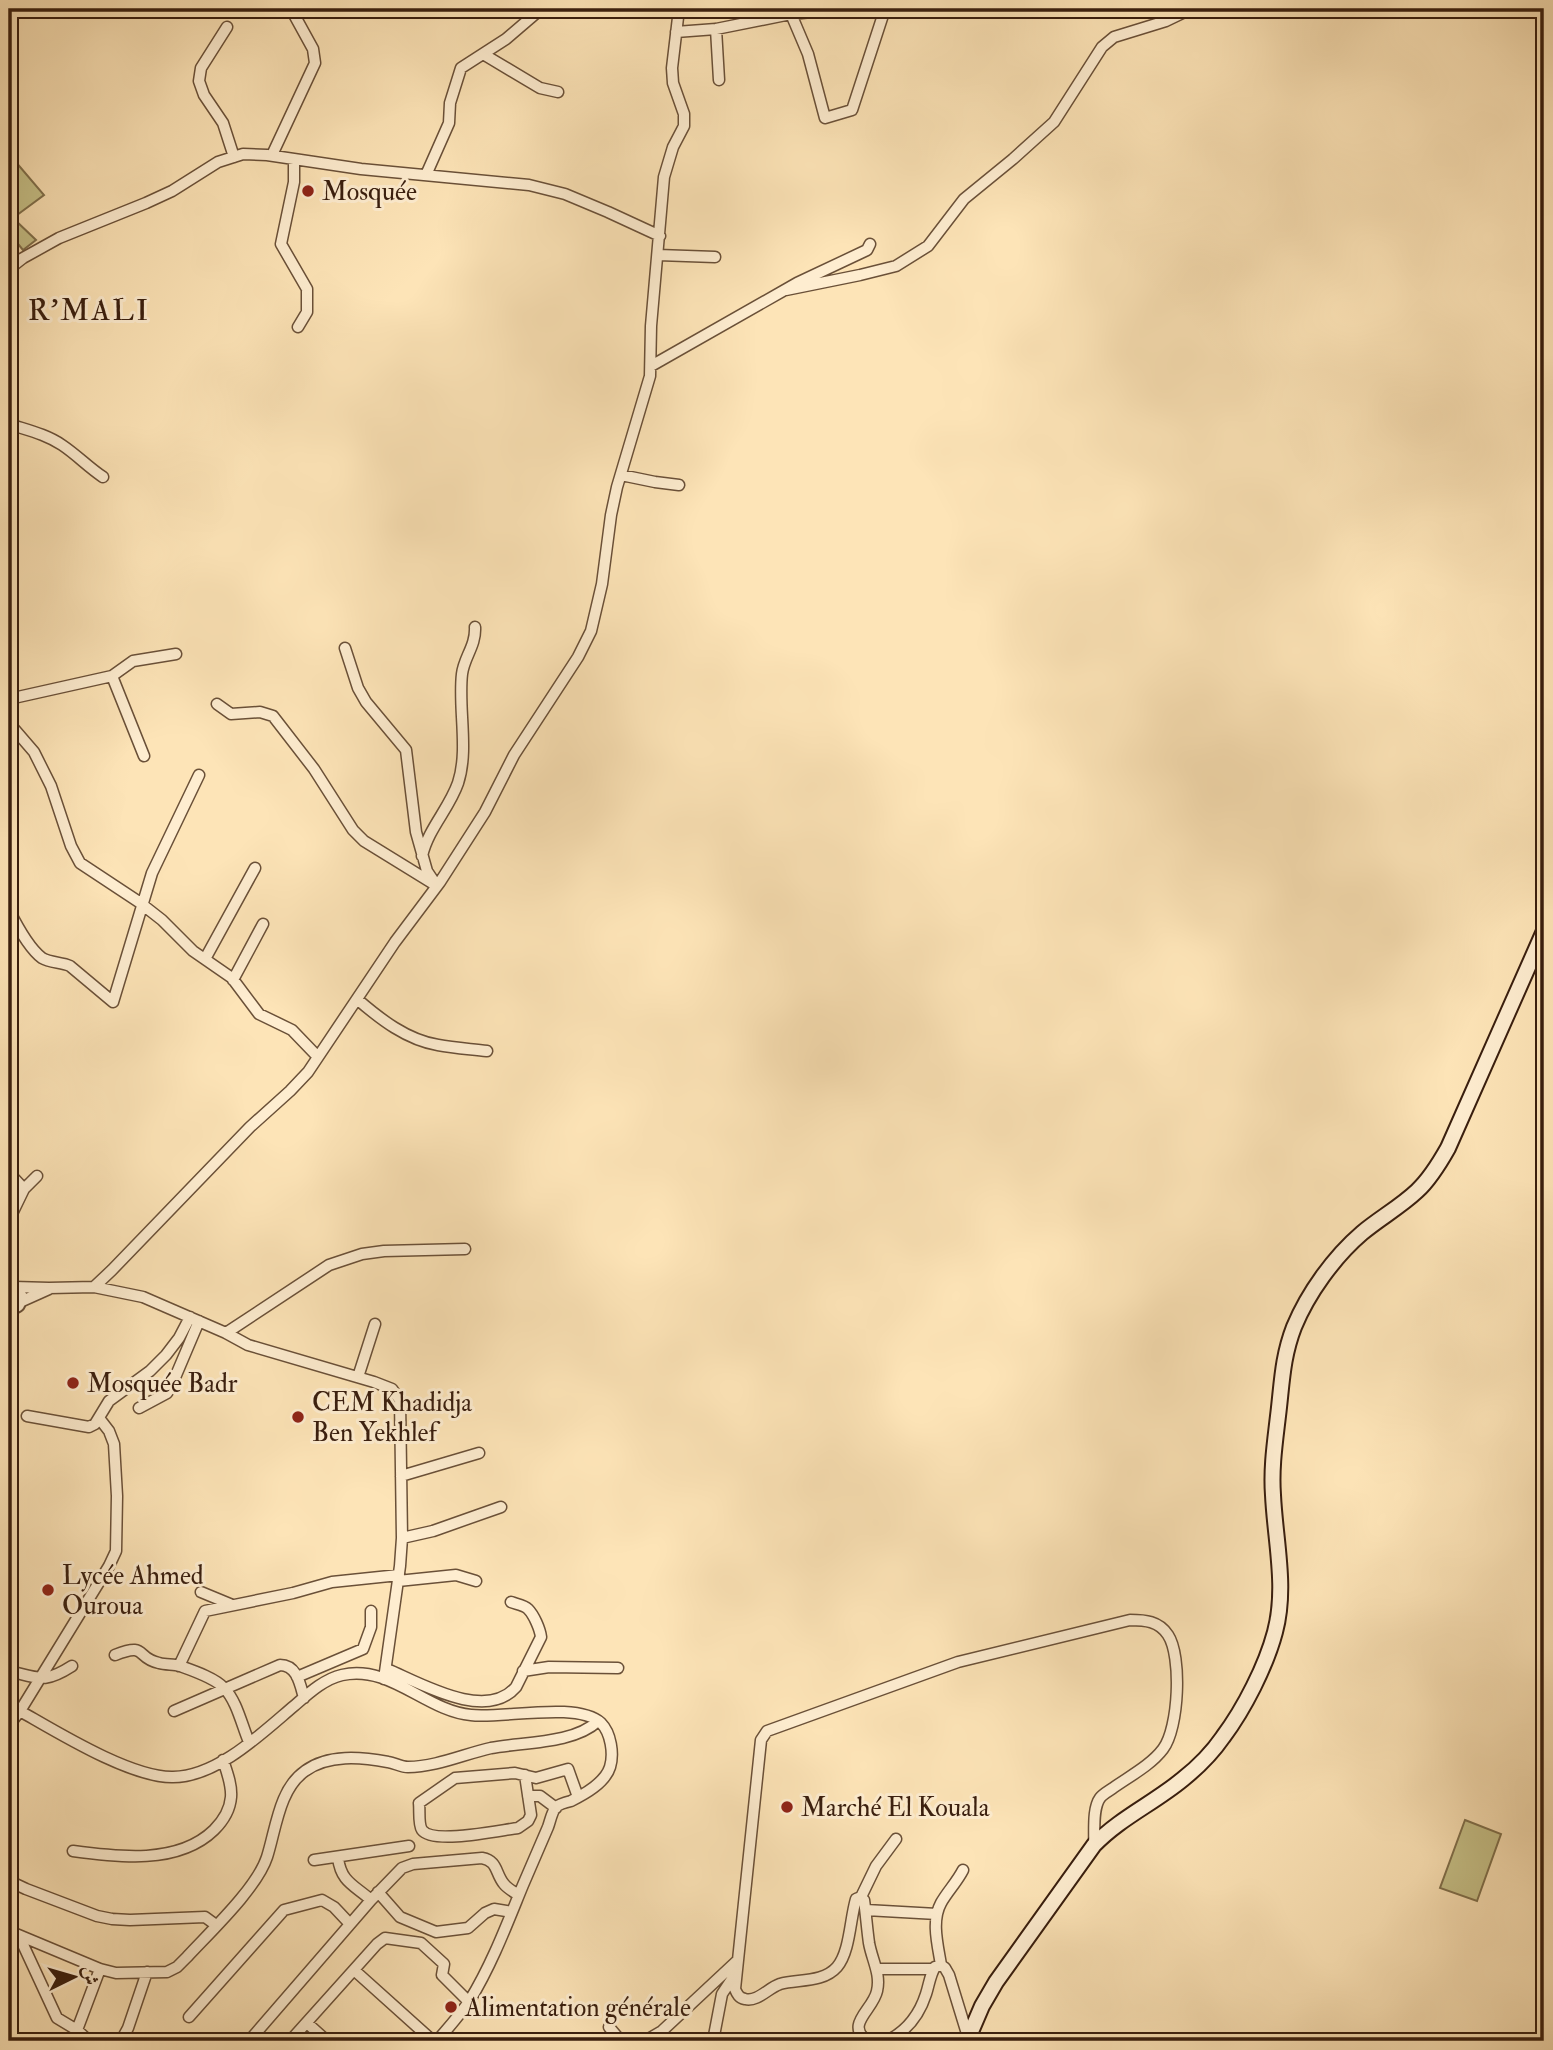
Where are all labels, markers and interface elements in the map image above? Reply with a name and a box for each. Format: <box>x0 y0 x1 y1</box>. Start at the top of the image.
place label: Mosquée <box>322 176 417 208</box>
marker: Mosquée <box>300 183 316 199</box>
district label: R'MALI <box>28 292 150 329</box>
place label: Mosquée Badr <box>87 1368 238 1400</box>
marker: Mosquée Badr <box>65 1375 81 1391</box>
place label: CEM Khadidja Ben Yekhlef <box>312 1387 472 1449</box>
marker: CEM Khadidja Ben Yekhlef <box>290 1409 306 1425</box>
place label: Lycée Ahmed Ouroua <box>62 1560 204 1622</box>
marker: Lycée Ahmed Ouroua <box>40 1582 56 1598</box>
place label: Marché El Kouala <box>801 1792 990 1824</box>
marker: Marché El Kouala <box>779 1799 795 1815</box>
north arrow <box>38 1941 108 2011</box>
text: ش <box>77 1965 103 1986</box>
place label: Alimentation générale <box>464 1992 691 2024</box>
marker: Alimentation générale <box>443 1999 459 2015</box>

